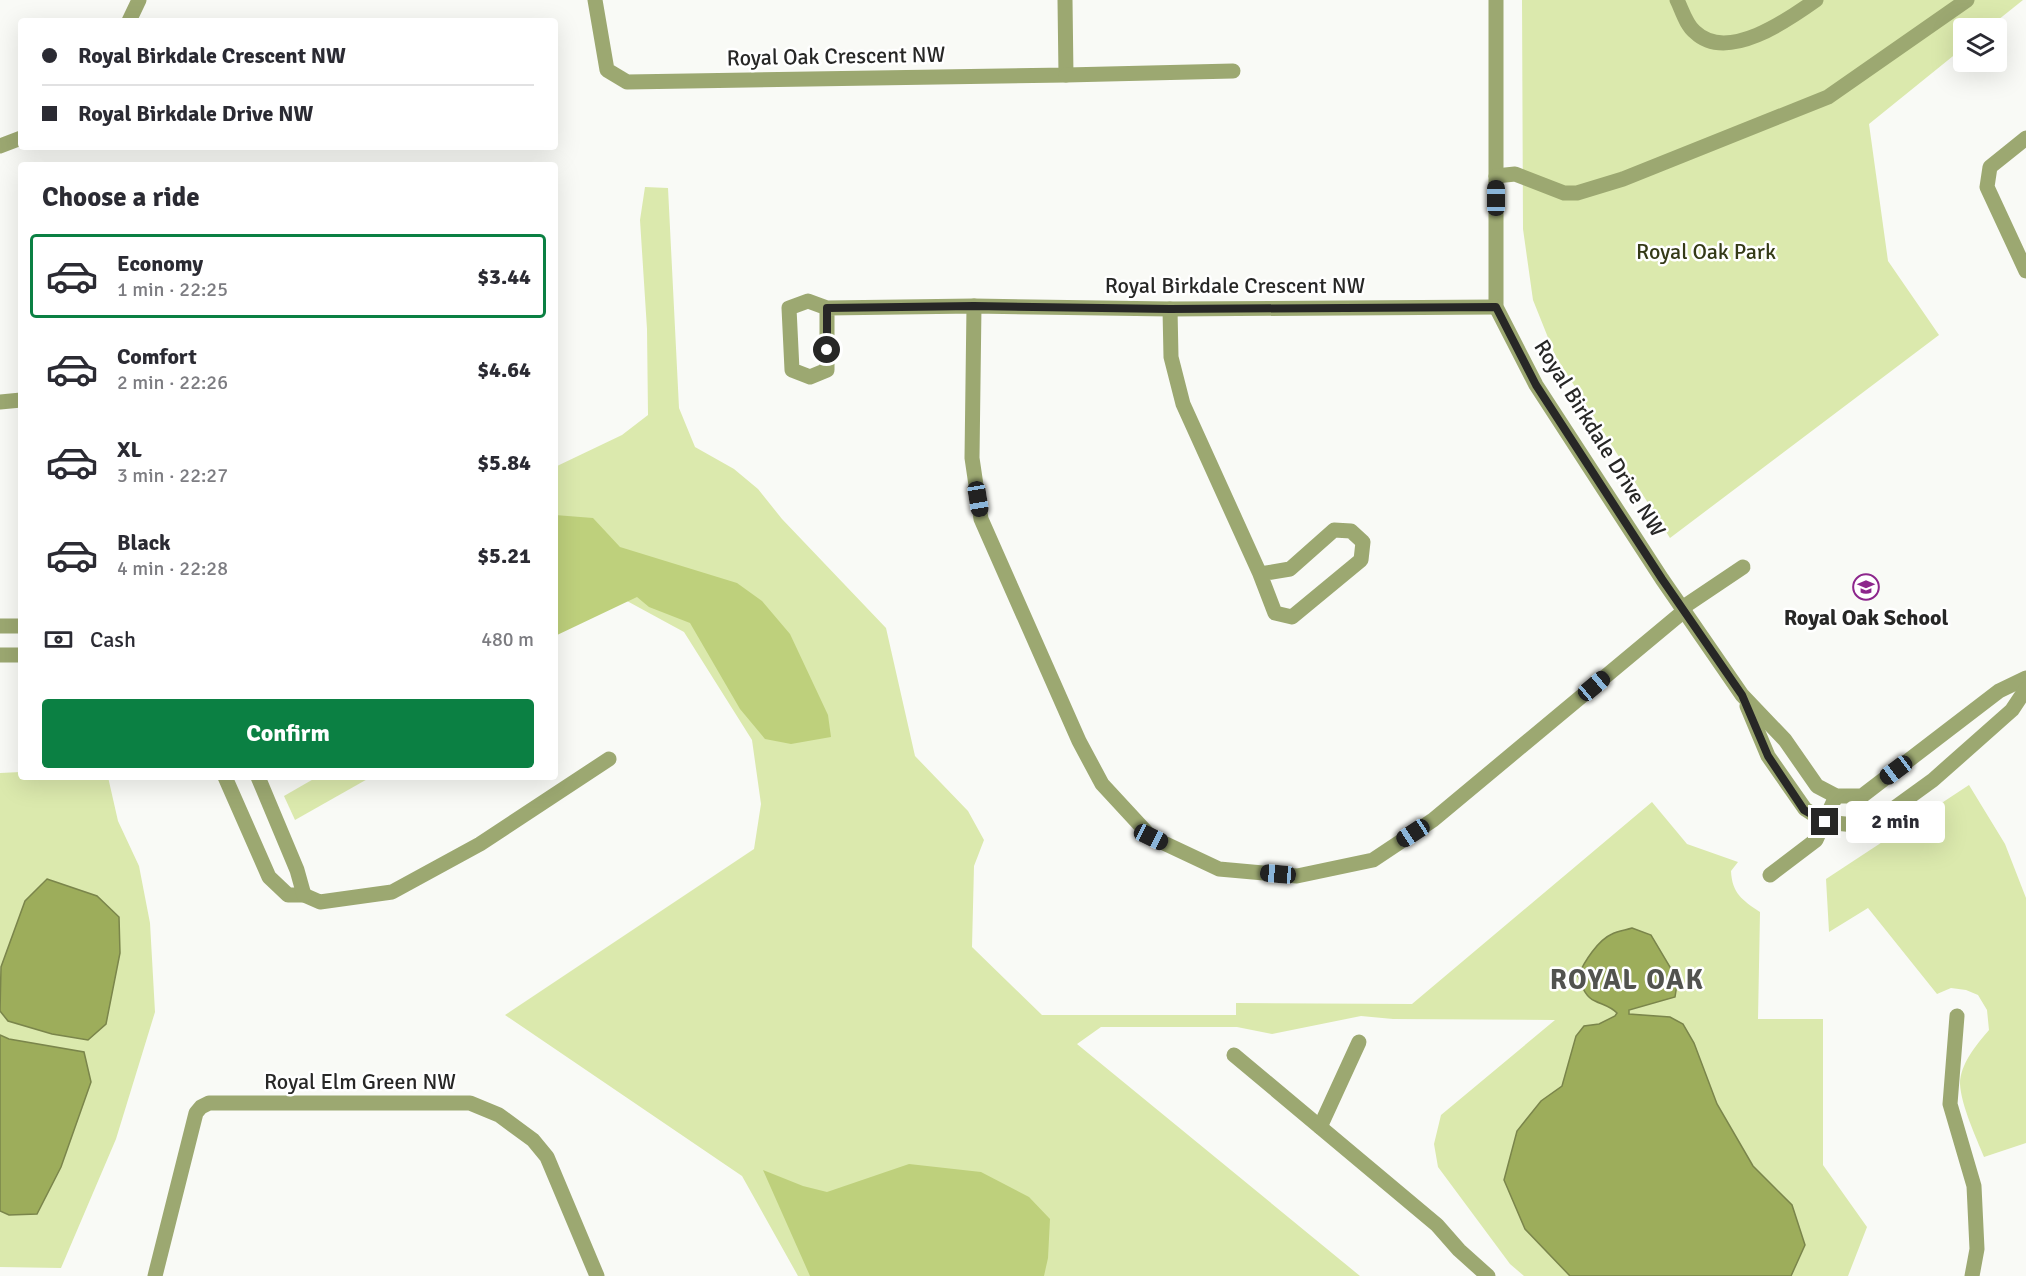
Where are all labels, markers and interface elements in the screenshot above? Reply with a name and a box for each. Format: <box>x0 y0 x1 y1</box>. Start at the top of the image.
map controls <box>1953 18 2007 72</box>
button: layers <box>1953 18 2007 72</box>
street label: Royal Oak Crescent NW <box>726 41 946 71</box>
text: Royal Birkdale Crescent NW <box>78 42 346 69</box>
text: Royal Birkdale Drive NW <box>78 100 313 127</box>
car <box>1487 180 1505 216</box>
text: Choose a ride <box>42 181 200 214</box>
park label: Royal Oak Park <box>1636 238 1776 265</box>
icon: car <box>45 249 99 303</box>
text: Economy <box>117 250 203 277</box>
text: $3.44 <box>477 263 531 290</box>
street label: Royal Birkdale Crescent NW <box>1105 272 1366 299</box>
text: 1 min · 22:25 <box>117 277 228 302</box>
street label: Royal Birkdale Drive NW <box>1528 335 1672 542</box>
route start <box>813 336 840 363</box>
icon: car <box>45 342 99 396</box>
text: Comfort <box>117 343 197 370</box>
text: $4.64 <box>477 356 531 383</box>
text: 2 min · 22:26 <box>117 370 228 395</box>
icon: car <box>45 435 99 489</box>
text: XL <box>117 436 142 463</box>
text: $5.84 <box>477 449 531 476</box>
text: 3 min · 22:27 <box>117 463 228 488</box>
car <box>966 480 990 518</box>
icon: car <box>45 528 99 582</box>
text: Black <box>117 529 171 556</box>
text: $5.21 <box>477 542 531 569</box>
text: 4 min · 22:28 <box>117 556 228 581</box>
school or university icon: Royal Oak School <box>1851 572 1881 602</box>
place label: Royal Oak School <box>1784 604 1948 631</box>
icon: cash <box>42 623 75 656</box>
text: Cash <box>90 626 136 653</box>
text: 480 m <box>481 627 534 652</box>
car <box>1574 668 1614 704</box>
button: Confirm <box>42 699 534 768</box>
car <box>1876 752 1916 788</box>
callout: 2 min <box>1846 801 1945 843</box>
route end <box>1811 808 1838 835</box>
text: 2 min <box>1871 809 1920 834</box>
car <box>1393 816 1433 850</box>
car <box>1131 821 1171 853</box>
car <box>1259 863 1297 885</box>
district label: ROYAL OAK <box>1550 963 1704 997</box>
street label: Royal Elm Green NW <box>264 1068 456 1095</box>

